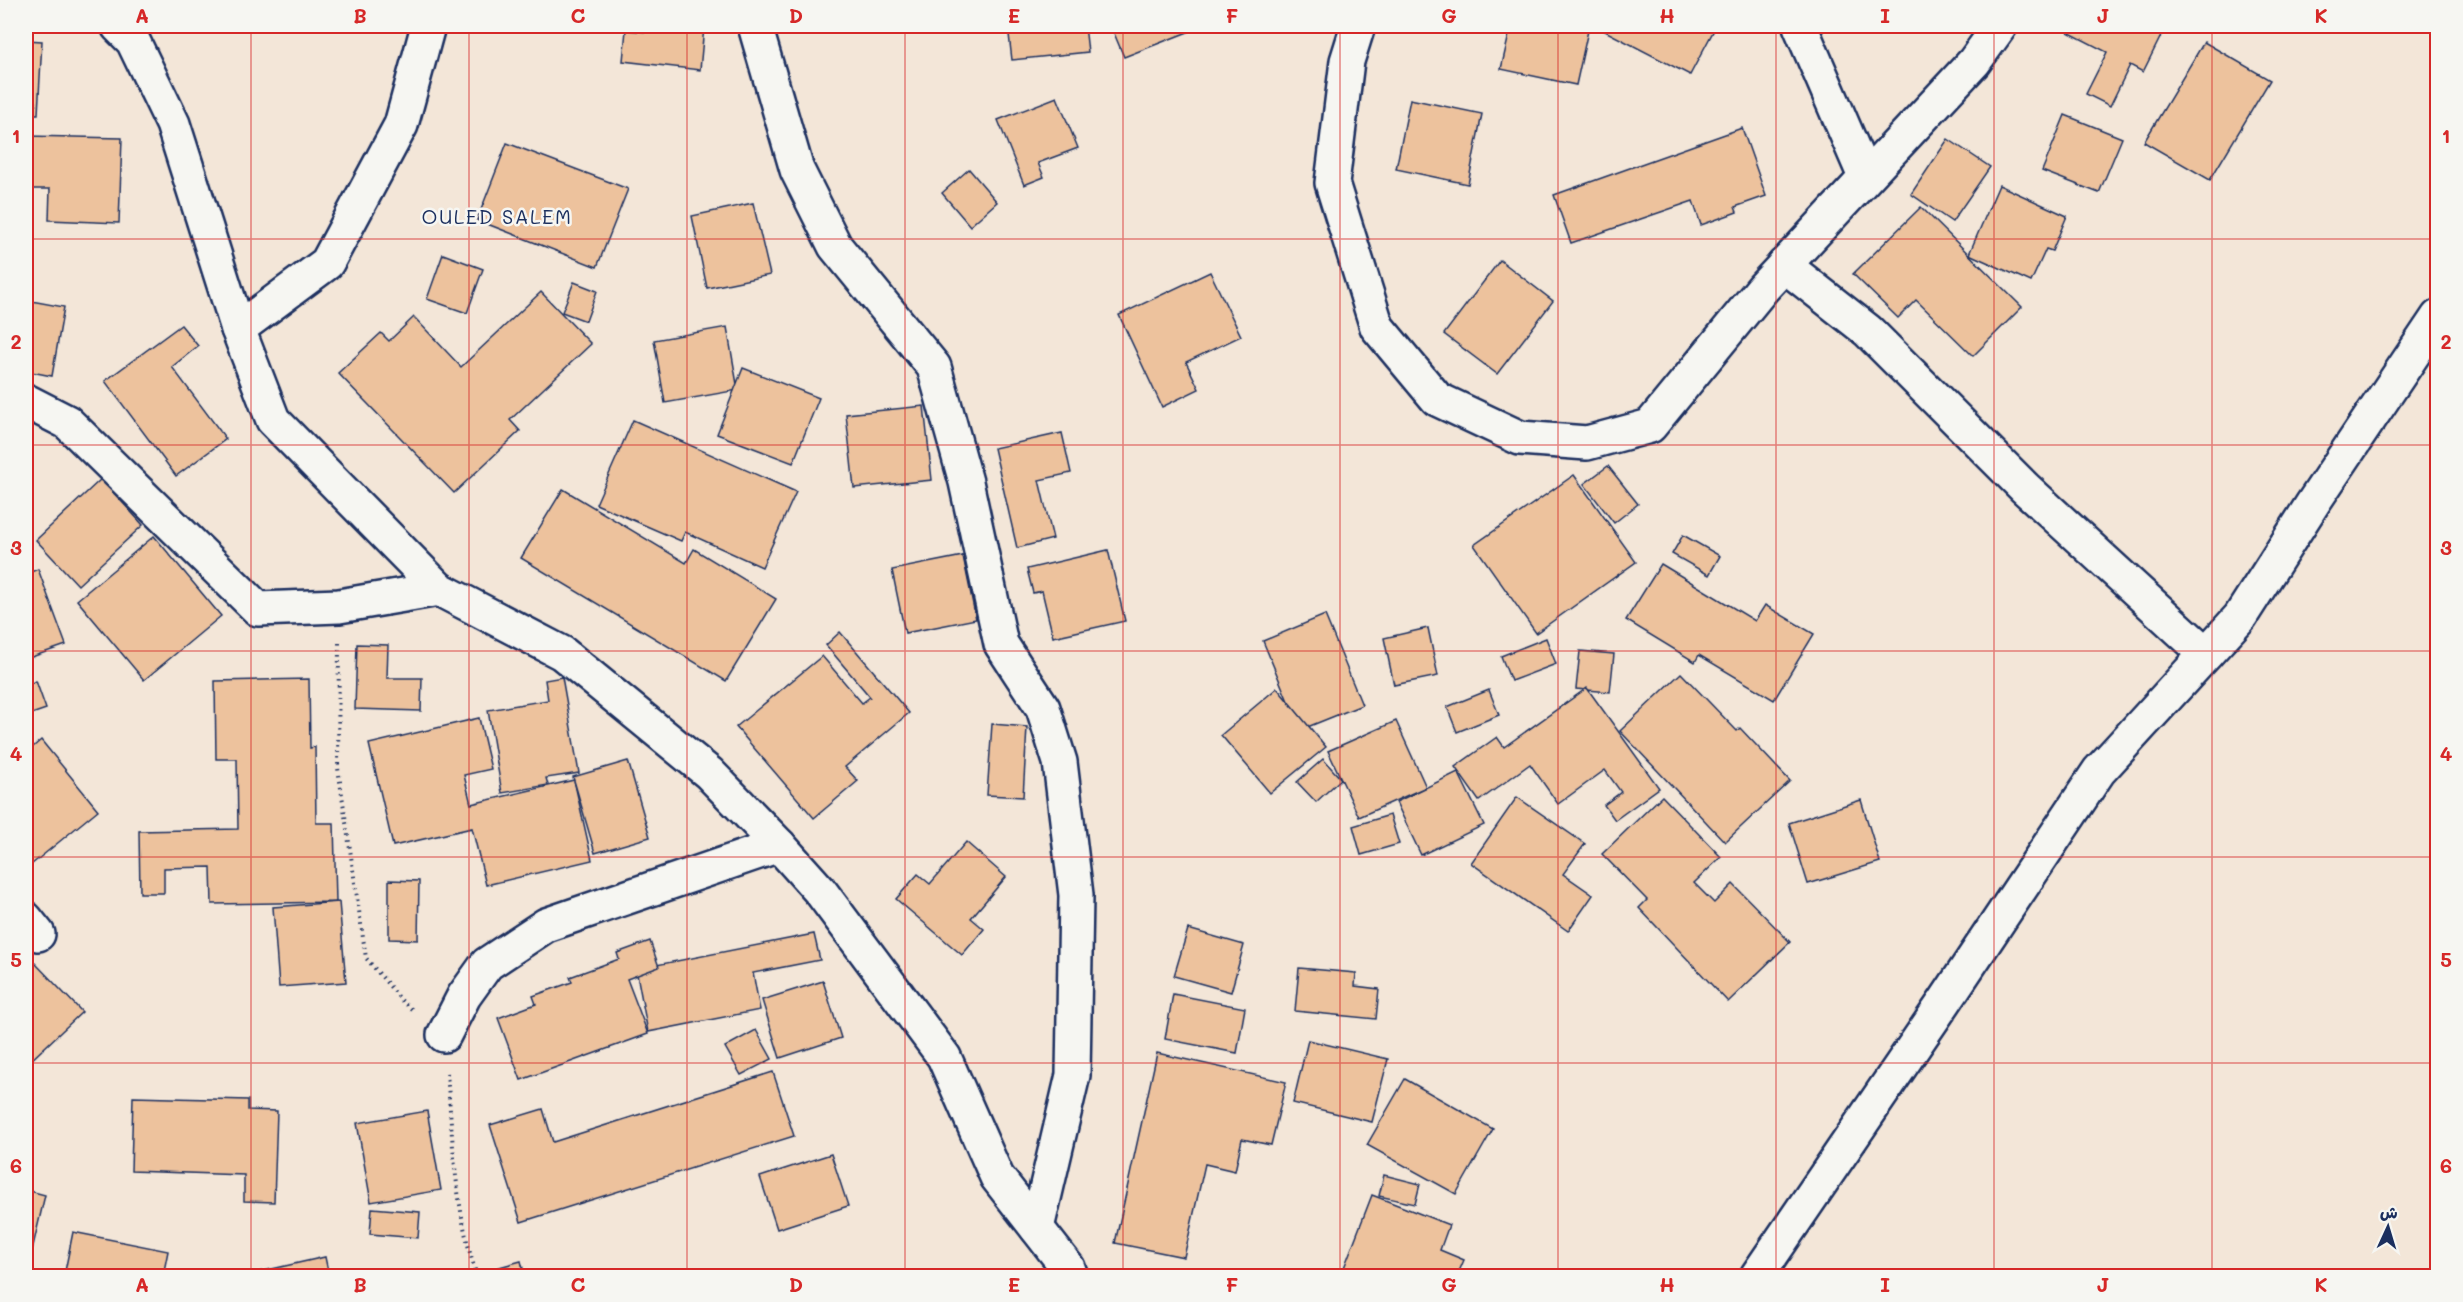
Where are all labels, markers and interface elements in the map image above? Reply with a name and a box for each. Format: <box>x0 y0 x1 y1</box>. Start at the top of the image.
text: A <box>135 2 149 28</box>
text: B <box>353 2 367 28</box>
text: C <box>571 2 586 28</box>
text: D <box>789 2 803 28</box>
text: E <box>1008 2 1020 28</box>
text: F <box>1226 2 1239 28</box>
text: G <box>1441 2 1457 28</box>
text: H <box>1659 2 1675 28</box>
text: I <box>1880 2 1890 28</box>
text: J <box>2096 2 2110 28</box>
text: K <box>2314 2 2328 28</box>
text: 1 <box>12 122 20 148</box>
text: 1 <box>2442 122 2450 148</box>
district label: OULED SALEM <box>422 203 572 229</box>
text: 2 <box>10 328 22 354</box>
text: 2 <box>2440 328 2452 354</box>
text: 3 <box>10 534 22 560</box>
text: 3 <box>2440 534 2452 560</box>
text: 4 <box>10 740 23 766</box>
text: 4 <box>2440 740 2453 766</box>
text: 5 <box>10 946 22 972</box>
text: 5 <box>2440 946 2452 972</box>
text: 6 <box>10 1152 22 1178</box>
text: 6 <box>2440 1152 2452 1178</box>
north arrow <box>2358 1197 2418 1257</box>
text: ش <box>2380 1200 2399 1223</box>
text: A <box>135 1271 149 1297</box>
text: B <box>353 1271 367 1297</box>
text: C <box>571 1271 586 1297</box>
text: D <box>789 1271 803 1297</box>
text: E <box>1008 1271 1020 1297</box>
text: F <box>1226 1271 1239 1297</box>
text: G <box>1441 1271 1457 1297</box>
text: H <box>1659 1271 1675 1297</box>
text: I <box>1880 1271 1890 1297</box>
text: J <box>2096 1271 2110 1297</box>
text: K <box>2314 1271 2328 1297</box>

